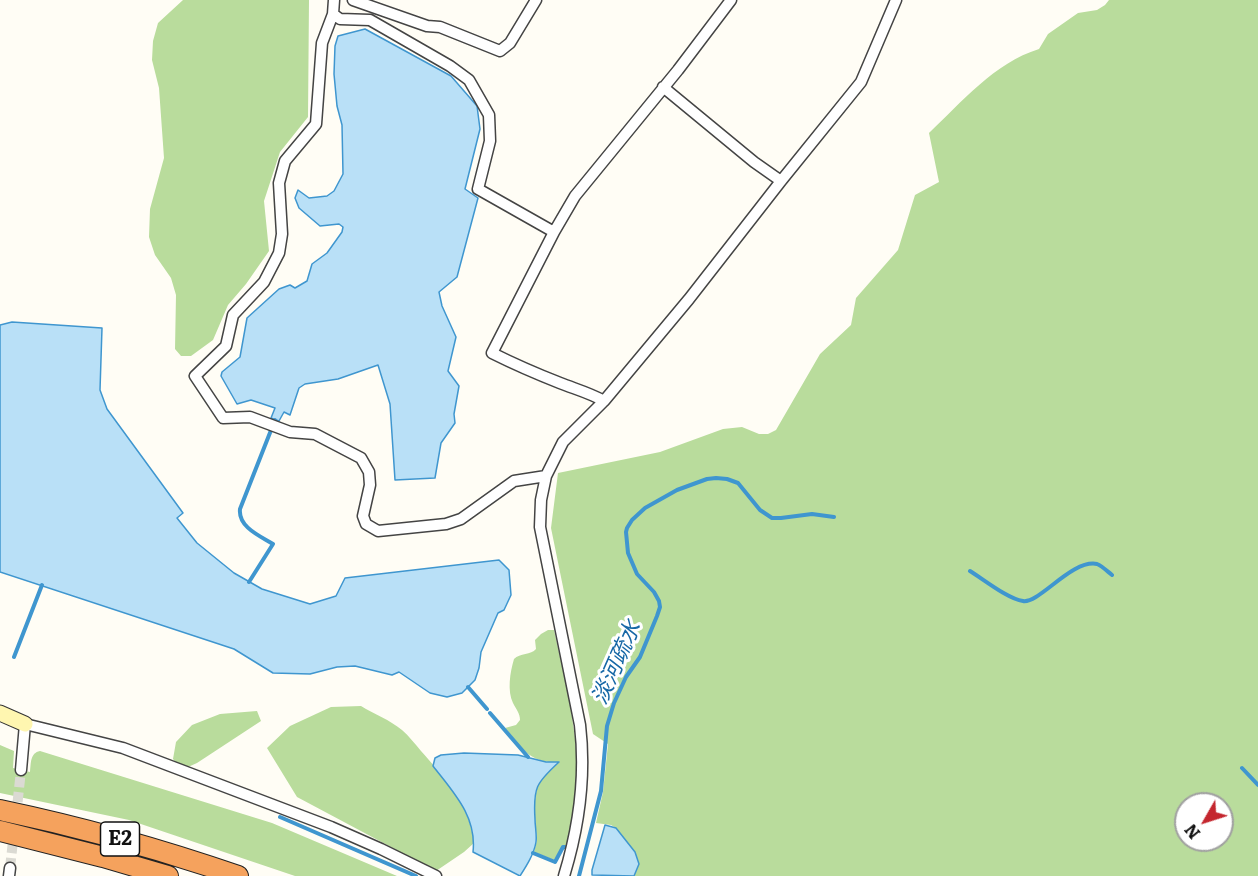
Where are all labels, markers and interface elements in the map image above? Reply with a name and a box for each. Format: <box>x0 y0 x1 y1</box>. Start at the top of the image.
water label: 淡河疏水 <box>587 617 647 709</box>
north arrow <box>1174 792 1234 852</box>
text: N <box>1178 819 1205 845</box>
road number: E2 <box>100 822 140 856</box>

